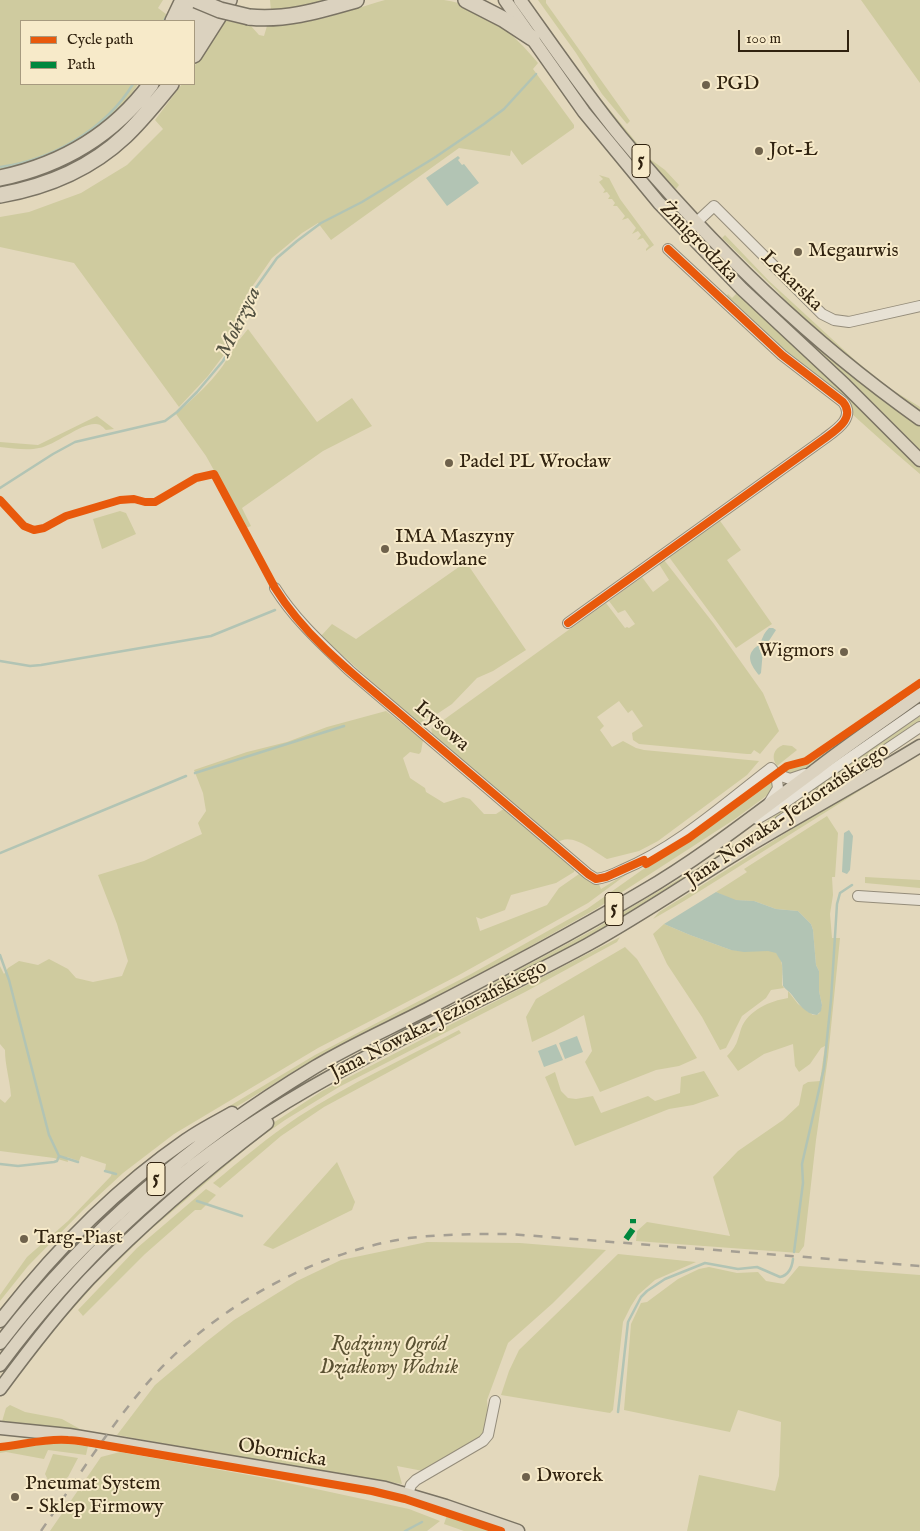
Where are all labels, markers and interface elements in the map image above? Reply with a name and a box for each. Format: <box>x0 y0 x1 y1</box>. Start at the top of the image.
legend <box>20 20 195 85</box>
scale bar <box>740 20 851 52</box>
text: 100 m <box>746 29 781 48</box>
text: Cycle path <box>67 30 133 49</box>
text: Path <box>67 55 95 74</box>
place label: PGD <box>716 73 759 97</box>
marker: PGD <box>700 79 712 91</box>
place label: Jot-Ł <box>769 139 818 163</box>
road number: 5 <box>632 144 650 178</box>
marker: Jot-Ł <box>753 145 765 157</box>
street label: Żmigrodzka <box>654 198 742 288</box>
place label: Megaurwis <box>808 240 899 264</box>
marker: Megaurwis <box>792 246 804 258</box>
street label: Lekarska <box>755 247 827 317</box>
water label: Mokrzyca <box>212 284 268 362</box>
place label: Padel PL Wrocław <box>459 451 611 475</box>
marker: Padel PL Wrocław <box>443 457 455 469</box>
place label: IMA Maszyny Budowlane <box>395 526 514 573</box>
marker: IMA Maszyny Budowlane <box>379 543 391 555</box>
place label: Wigmors <box>758 640 834 664</box>
marker: Wigmors <box>838 646 850 658</box>
street label: Irysowa <box>409 697 473 757</box>
street label: Jana Nowaka-Jeziorańskiego <box>682 739 894 893</box>
road number: 5 <box>605 892 623 926</box>
street label: Jana Nowaka-Jeziorańskiego <box>327 956 551 1086</box>
road number: 5 <box>147 1162 165 1196</box>
place label: Targ-Piast <box>34 1227 123 1251</box>
marker: Targ-Piast <box>18 1233 30 1245</box>
park label: Rodzinny Ogród Działkowy Wodnik <box>320 1334 458 1381</box>
street label: Obornicka <box>236 1434 328 1474</box>
place label: Dworek <box>536 1465 603 1489</box>
marker: Dworek <box>520 1471 532 1483</box>
place label: Pneumat System - Sklep Firmowy <box>25 1473 164 1520</box>
marker: Pneumat System - Sklep Firmowy <box>9 1491 21 1503</box>

